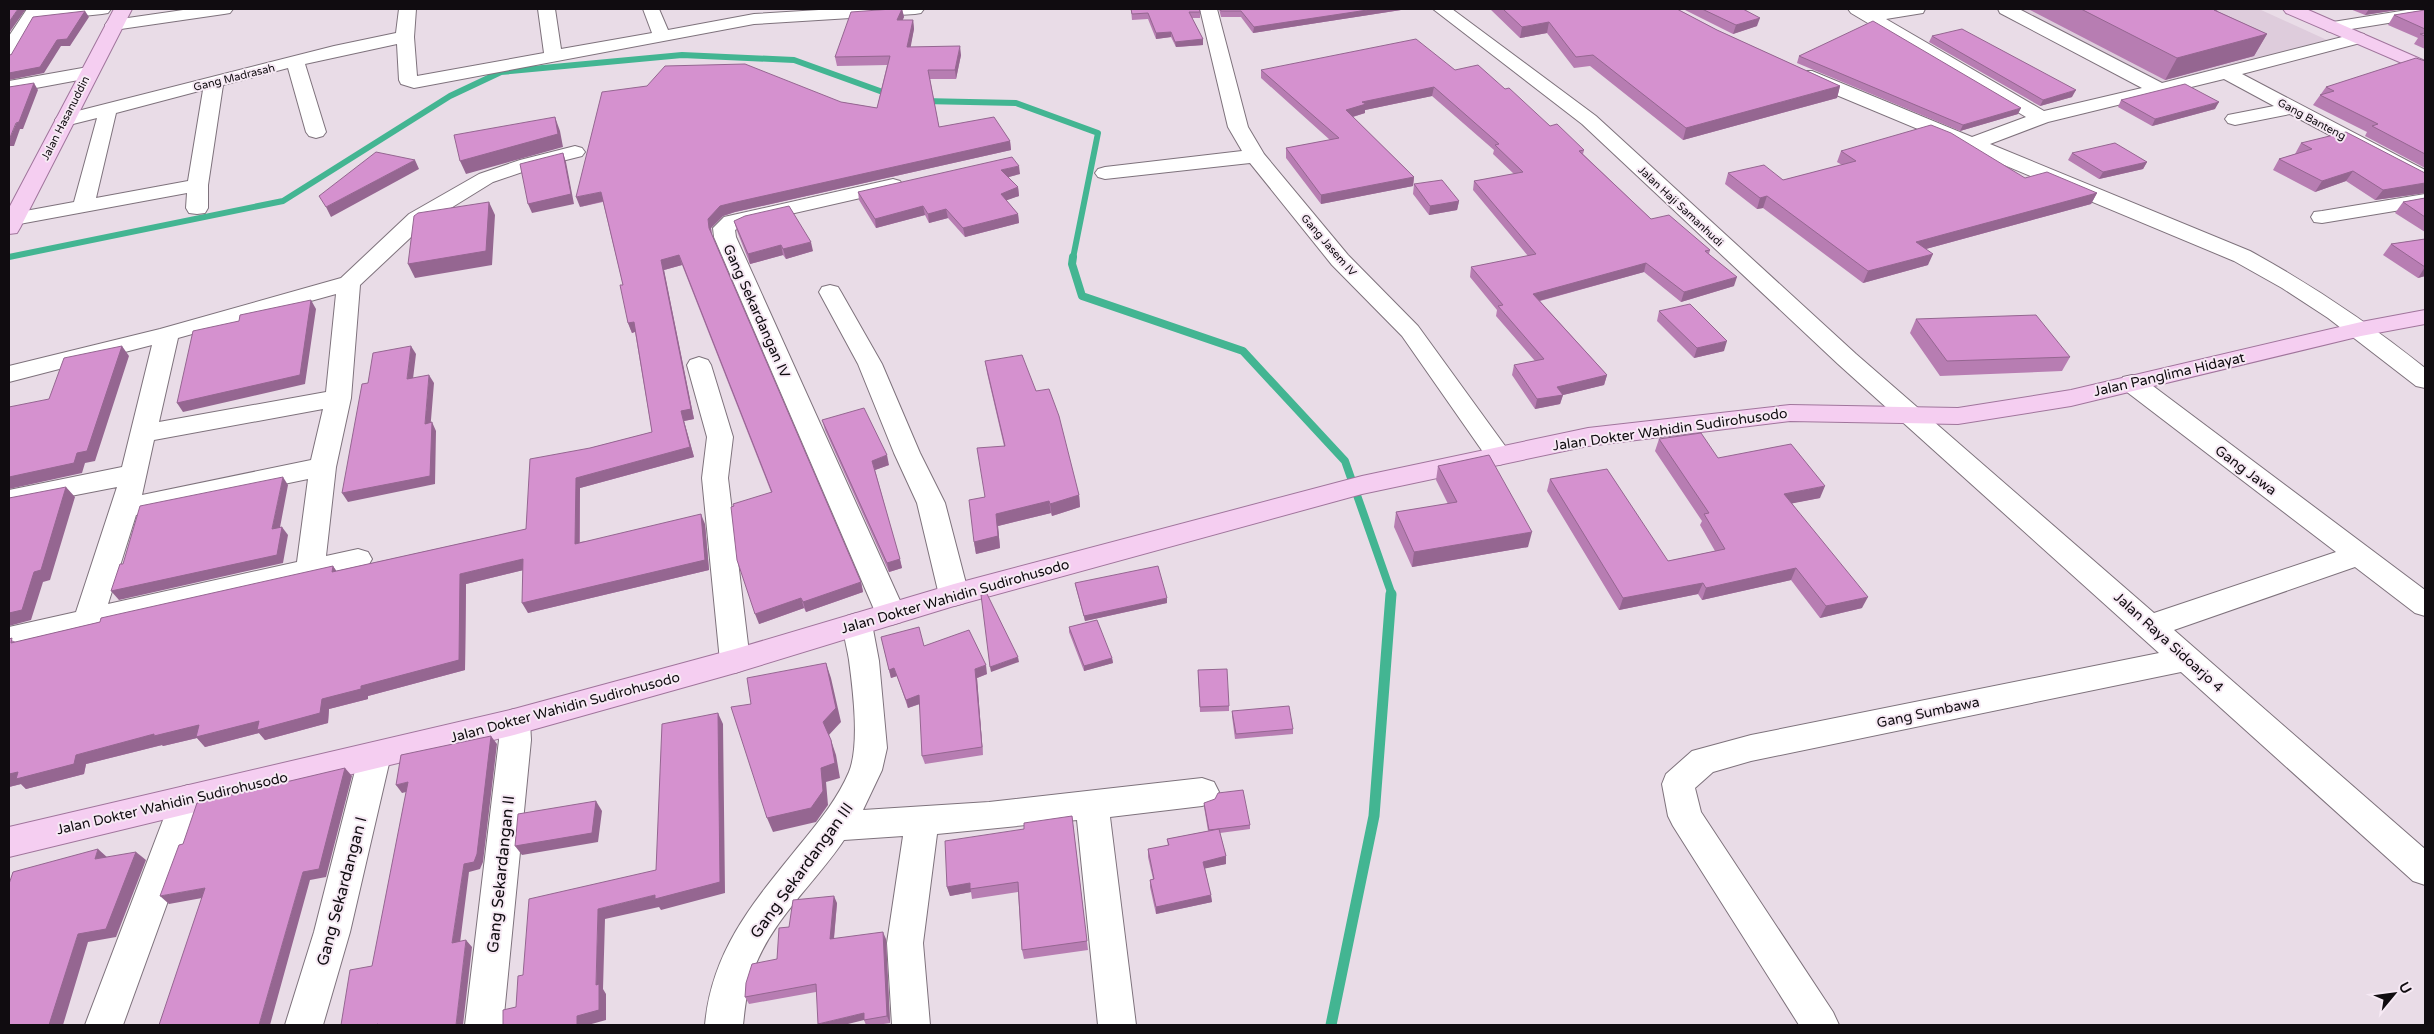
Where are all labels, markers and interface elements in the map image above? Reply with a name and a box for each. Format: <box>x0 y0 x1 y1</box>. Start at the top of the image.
street label: Gang Madrasah <box>192 61 276 94</box>
street label: Jalan Hasanuddin <box>39 74 92 162</box>
street label: Gang Banteng <box>2275 96 2348 143</box>
street label: Jalan Haji Samanhudi <box>1635 164 1726 249</box>
street label: Gang Jasem IV <box>1298 212 1359 279</box>
street label: Gang Sekardangan IV <box>719 242 794 381</box>
street label: Jalan Panglima Hidayat <box>2092 349 2247 400</box>
street label: Jalan Dokter Wahidin Sudirohusodo <box>1552 405 1789 454</box>
street label: Gang Jawa <box>2212 442 2280 499</box>
street label: Jalan Dokter Wahidin Sudirohusodo <box>839 556 1071 637</box>
street label: Jalan Raya Sidoarjo 4 <box>2110 589 2227 696</box>
street label: Jalan Dokter Wahidin Sudirohusodo <box>448 669 682 746</box>
street label: Gang Sumbawa <box>1875 693 1981 732</box>
street label: Jalan Dokter Wahidin Sudirohusodo <box>55 769 290 838</box>
street label: Gang Sekardangan II <box>483 794 519 954</box>
street label: Gang Sekardangan III <box>746 799 858 942</box>
street label: Gang Sekardangan I <box>312 814 372 968</box>
north arrow <box>2369 969 2419 1019</box>
text: U <box>2395 979 2415 997</box>

